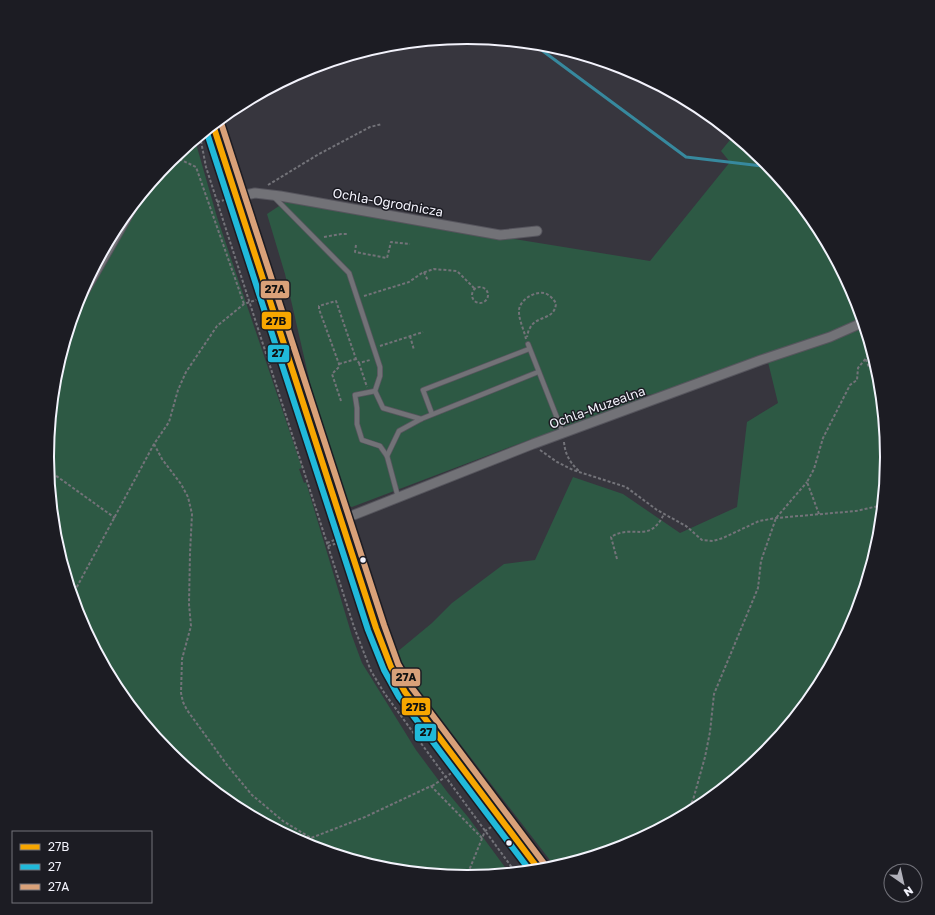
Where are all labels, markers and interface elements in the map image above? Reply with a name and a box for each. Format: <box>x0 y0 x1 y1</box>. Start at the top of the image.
street label: Ochla-Ogrodnicza <box>331 184 445 220</box>
line badge: 27A <box>260 280 290 299</box>
text: 27A <box>265 282 285 295</box>
line badge: 27B <box>261 311 292 330</box>
text: 27B <box>266 314 286 327</box>
line badge: 27 <box>267 344 290 363</box>
text: 27 <box>272 346 284 359</box>
street label: Ochla-Muzealna <box>547 382 647 432</box>
unlabelled marker <box>358 555 368 565</box>
line badge: 27A <box>391 668 421 687</box>
text: 27A <box>396 670 416 683</box>
line badge: 27B <box>401 697 431 716</box>
text: 27B <box>406 700 426 713</box>
line badge: 27 <box>414 723 437 742</box>
text: 27 <box>420 725 432 738</box>
legend <box>12 831 152 903</box>
unlabelled marker <box>504 838 514 848</box>
text: 27B <box>48 839 69 854</box>
text: 27 <box>48 859 61 874</box>
north arrow <box>883 863 923 903</box>
text: 27A <box>48 879 69 894</box>
text: N <box>902 884 916 899</box>

